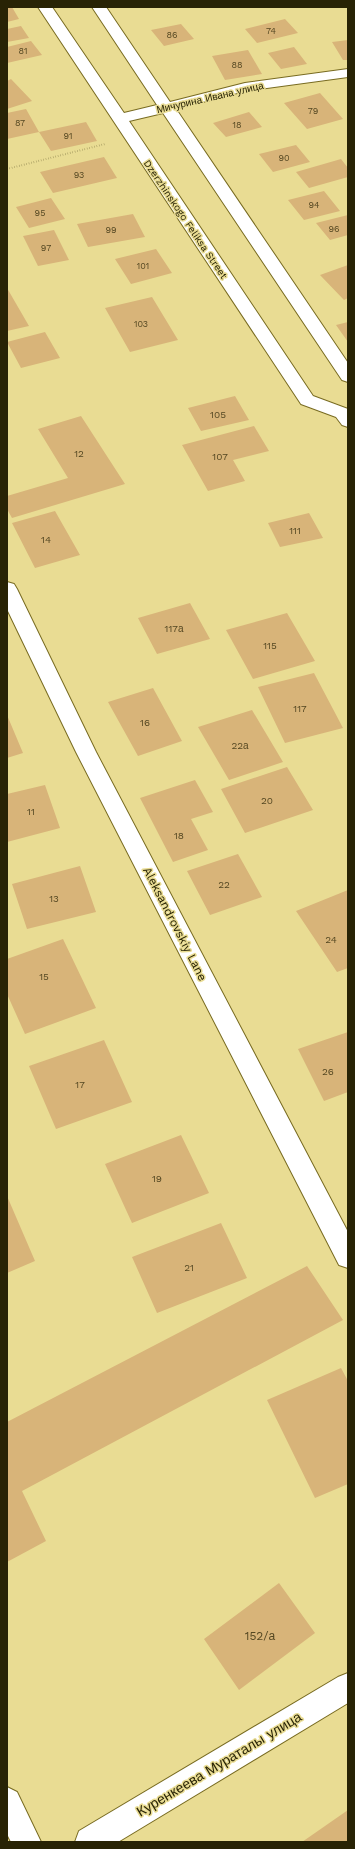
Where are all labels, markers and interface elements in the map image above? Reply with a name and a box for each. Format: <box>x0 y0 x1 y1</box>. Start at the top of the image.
house number: 74 <box>266 26 276 36</box>
house number: 86 <box>166 30 178 40</box>
house number: 81 <box>18 46 28 56</box>
house number: 88 <box>231 60 243 70</box>
street label: Мичурина Ивана улица <box>155 80 265 115</box>
house number: 79 <box>308 106 318 116</box>
house number: 87 <box>15 118 25 128</box>
house number: 18 <box>232 120 242 130</box>
house number: 91 <box>63 131 73 141</box>
house number: 90 <box>278 153 290 163</box>
street label: Dzerzhinskogo Feliksa Street <box>142 158 230 281</box>
house number: 93 <box>74 170 84 180</box>
house number: 94 <box>308 200 320 210</box>
house number: 95 <box>35 208 45 218</box>
house number: 96 <box>328 224 340 234</box>
house number: 99 <box>105 225 117 235</box>
house number: 97 <box>41 243 51 253</box>
house number: 101 <box>137 261 149 271</box>
house number: 103 <box>134 319 148 329</box>
house number: 105 <box>210 409 226 420</box>
house number: 12 <box>74 448 84 459</box>
house number: 107 <box>212 451 228 462</box>
house number: 111 <box>289 525 301 536</box>
house number: 14 <box>41 534 51 545</box>
house number: 117а <box>165 623 184 634</box>
house number: 115 <box>263 640 277 651</box>
house number: 117 <box>293 703 307 714</box>
house number: 16 <box>140 717 150 728</box>
house number: 22а <box>231 740 249 751</box>
house number: 20 <box>261 795 273 806</box>
house number: 11 <box>27 806 35 817</box>
house number: 18 <box>174 830 184 841</box>
street label: Aleksandrovskiy Lane <box>140 865 210 983</box>
house number: 22 <box>218 879 230 890</box>
house number: 13 <box>49 893 59 904</box>
house number: 24 <box>325 934 337 945</box>
house number: 15 <box>39 971 49 982</box>
house number: 26 <box>322 1066 334 1077</box>
house number: 17 <box>75 1079 85 1090</box>
house number: 19 <box>152 1173 162 1184</box>
house number: 21 <box>184 1262 194 1273</box>
house number: 152/а <box>245 1629 276 1643</box>
street label: Куренкеева Мураталы улица <box>134 1708 304 1820</box>

